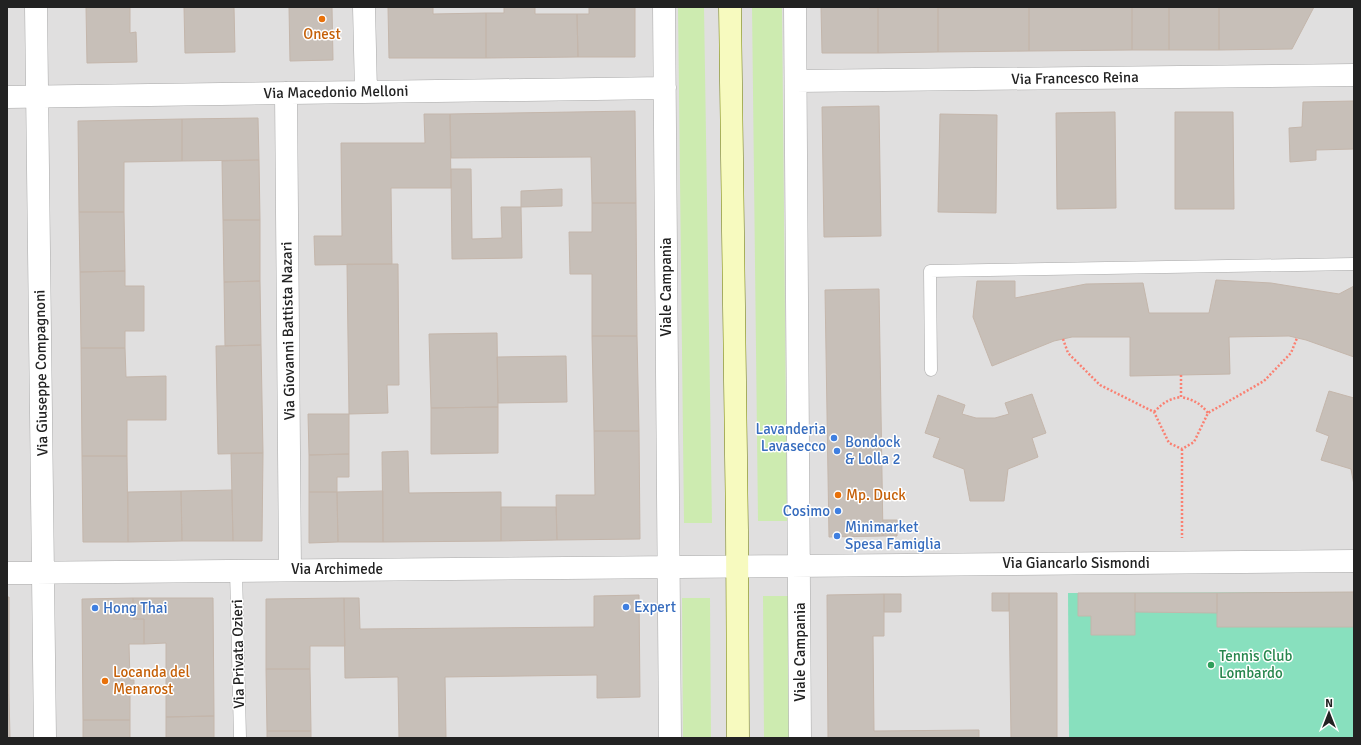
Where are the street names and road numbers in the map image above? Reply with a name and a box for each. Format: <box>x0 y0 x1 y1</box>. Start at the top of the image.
street label: Via Francesco Reina <box>1011 68 1139 88</box>
street label: Via Macedonio Melloni <box>263 82 409 102</box>
street label: Viale Campania <box>657 237 675 337</box>
street label: Via Giovanni Battista Nazari <box>277 241 299 421</box>
street label: Via Giuseppe Compagnoni <box>31 290 51 456</box>
street label: Via Giancarlo Sismondi <box>1002 554 1150 572</box>
street label: Via Archimede <box>291 560 383 578</box>
street label: Via Privata Ozieri <box>228 599 248 709</box>
street label: Viale Campania <box>791 602 809 702</box>

